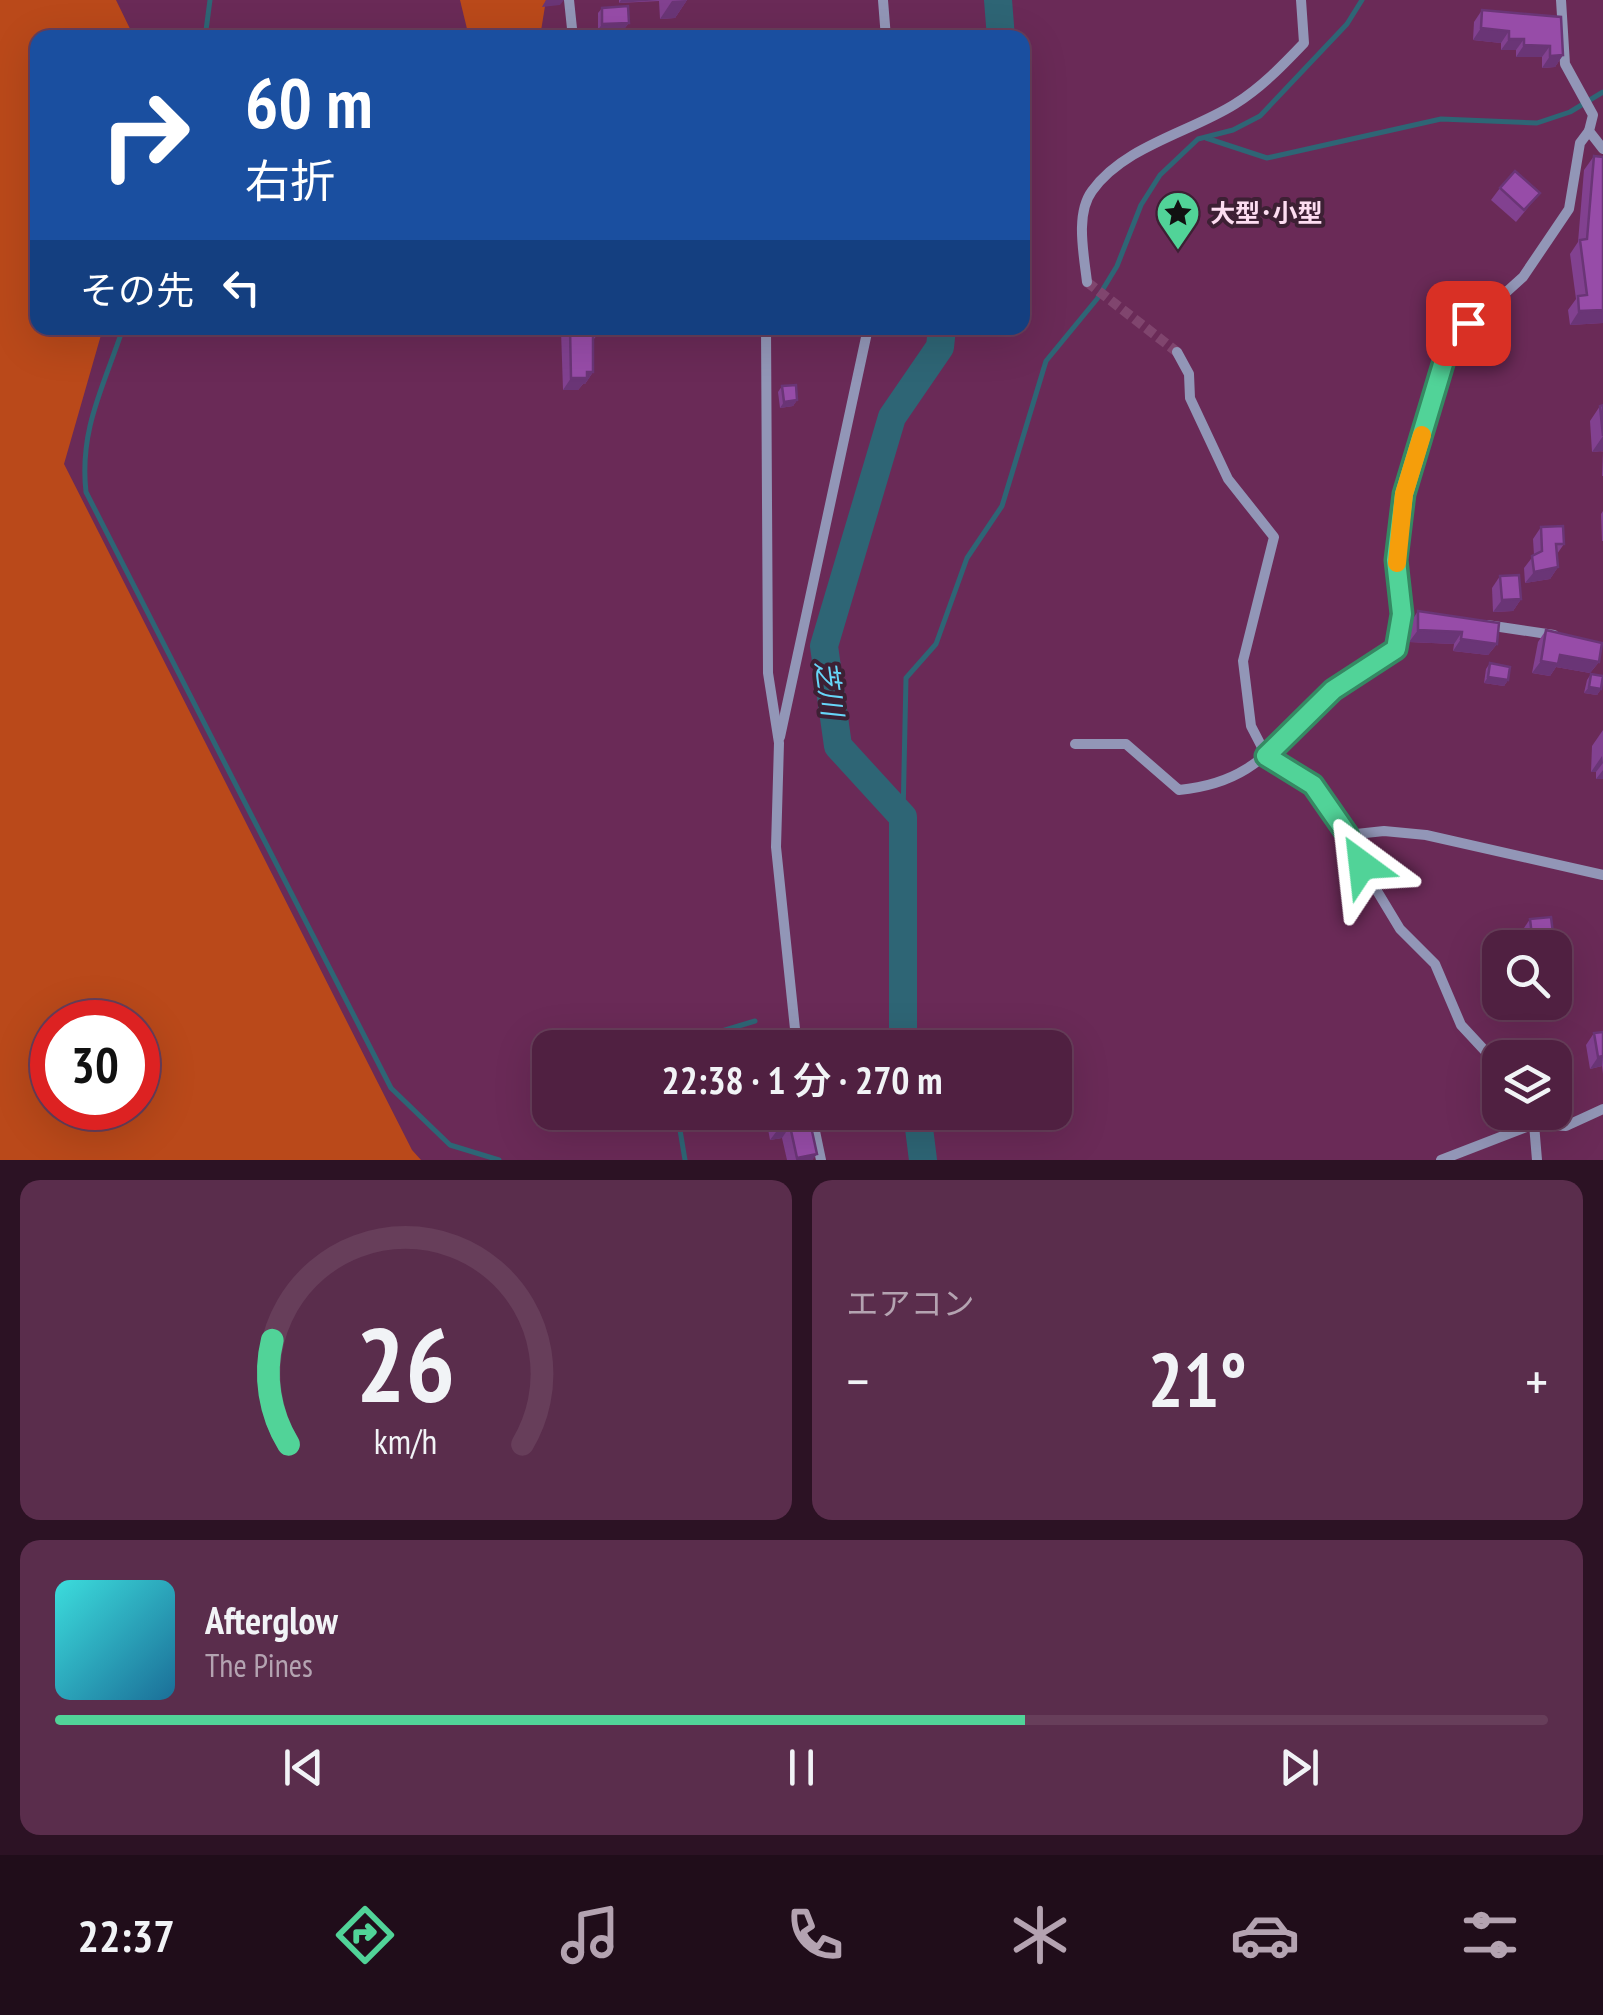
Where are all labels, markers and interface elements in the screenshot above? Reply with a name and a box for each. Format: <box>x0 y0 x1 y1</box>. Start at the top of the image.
text: 60 m <box>245 57 373 147</box>
icon: right <box>80 70 210 200</box>
text: 右折 <box>245 151 335 209</box>
place icon: 大型･小型 <box>1155 190 1201 251</box>
place label: 大型･小型 <box>1210 197 1323 229</box>
icon: left <box>214 260 269 315</box>
text: その先 <box>80 265 194 314</box>
pin <box>1426 281 1511 366</box>
icon: arrive <box>1441 296 1496 351</box>
water label: 芝川 <box>808 658 853 721</box>
position arrow <box>1310 813 1414 917</box>
map controls <box>1482 930 1572 1130</box>
button: search <box>1482 930 1572 1020</box>
speed limit sign: 30 <box>30 1000 160 1130</box>
button: layers <box>1482 1040 1572 1130</box>
text: 22:38 · 1 分 · 270 m <box>662 1055 942 1104</box>
text: エアコン <box>847 1282 975 1324</box>
text: 26 <box>356 1296 455 1431</box>
text: 21° <box>1148 1331 1247 1428</box>
text: − <box>847 1345 869 1416</box>
text: + <box>1525 1345 1548 1416</box>
text: km/h <box>374 1418 437 1464</box>
text: Afterglow <box>205 1595 338 1644</box>
text: The Pines <box>205 1644 313 1686</box>
icon: previous <box>276 1740 331 1795</box>
icon: pause <box>774 1740 829 1795</box>
icon: next <box>1272 1740 1327 1795</box>
icon: directions <box>330 1900 400 1970</box>
icon: music <box>555 1900 625 1970</box>
icon: phone <box>780 1900 850 1970</box>
icon: climate <box>1005 1900 1075 1970</box>
icon: car <box>1230 1900 1300 1970</box>
icon: filters <box>1455 1900 1525 1970</box>
text: 22:37 <box>78 1906 175 1964</box>

